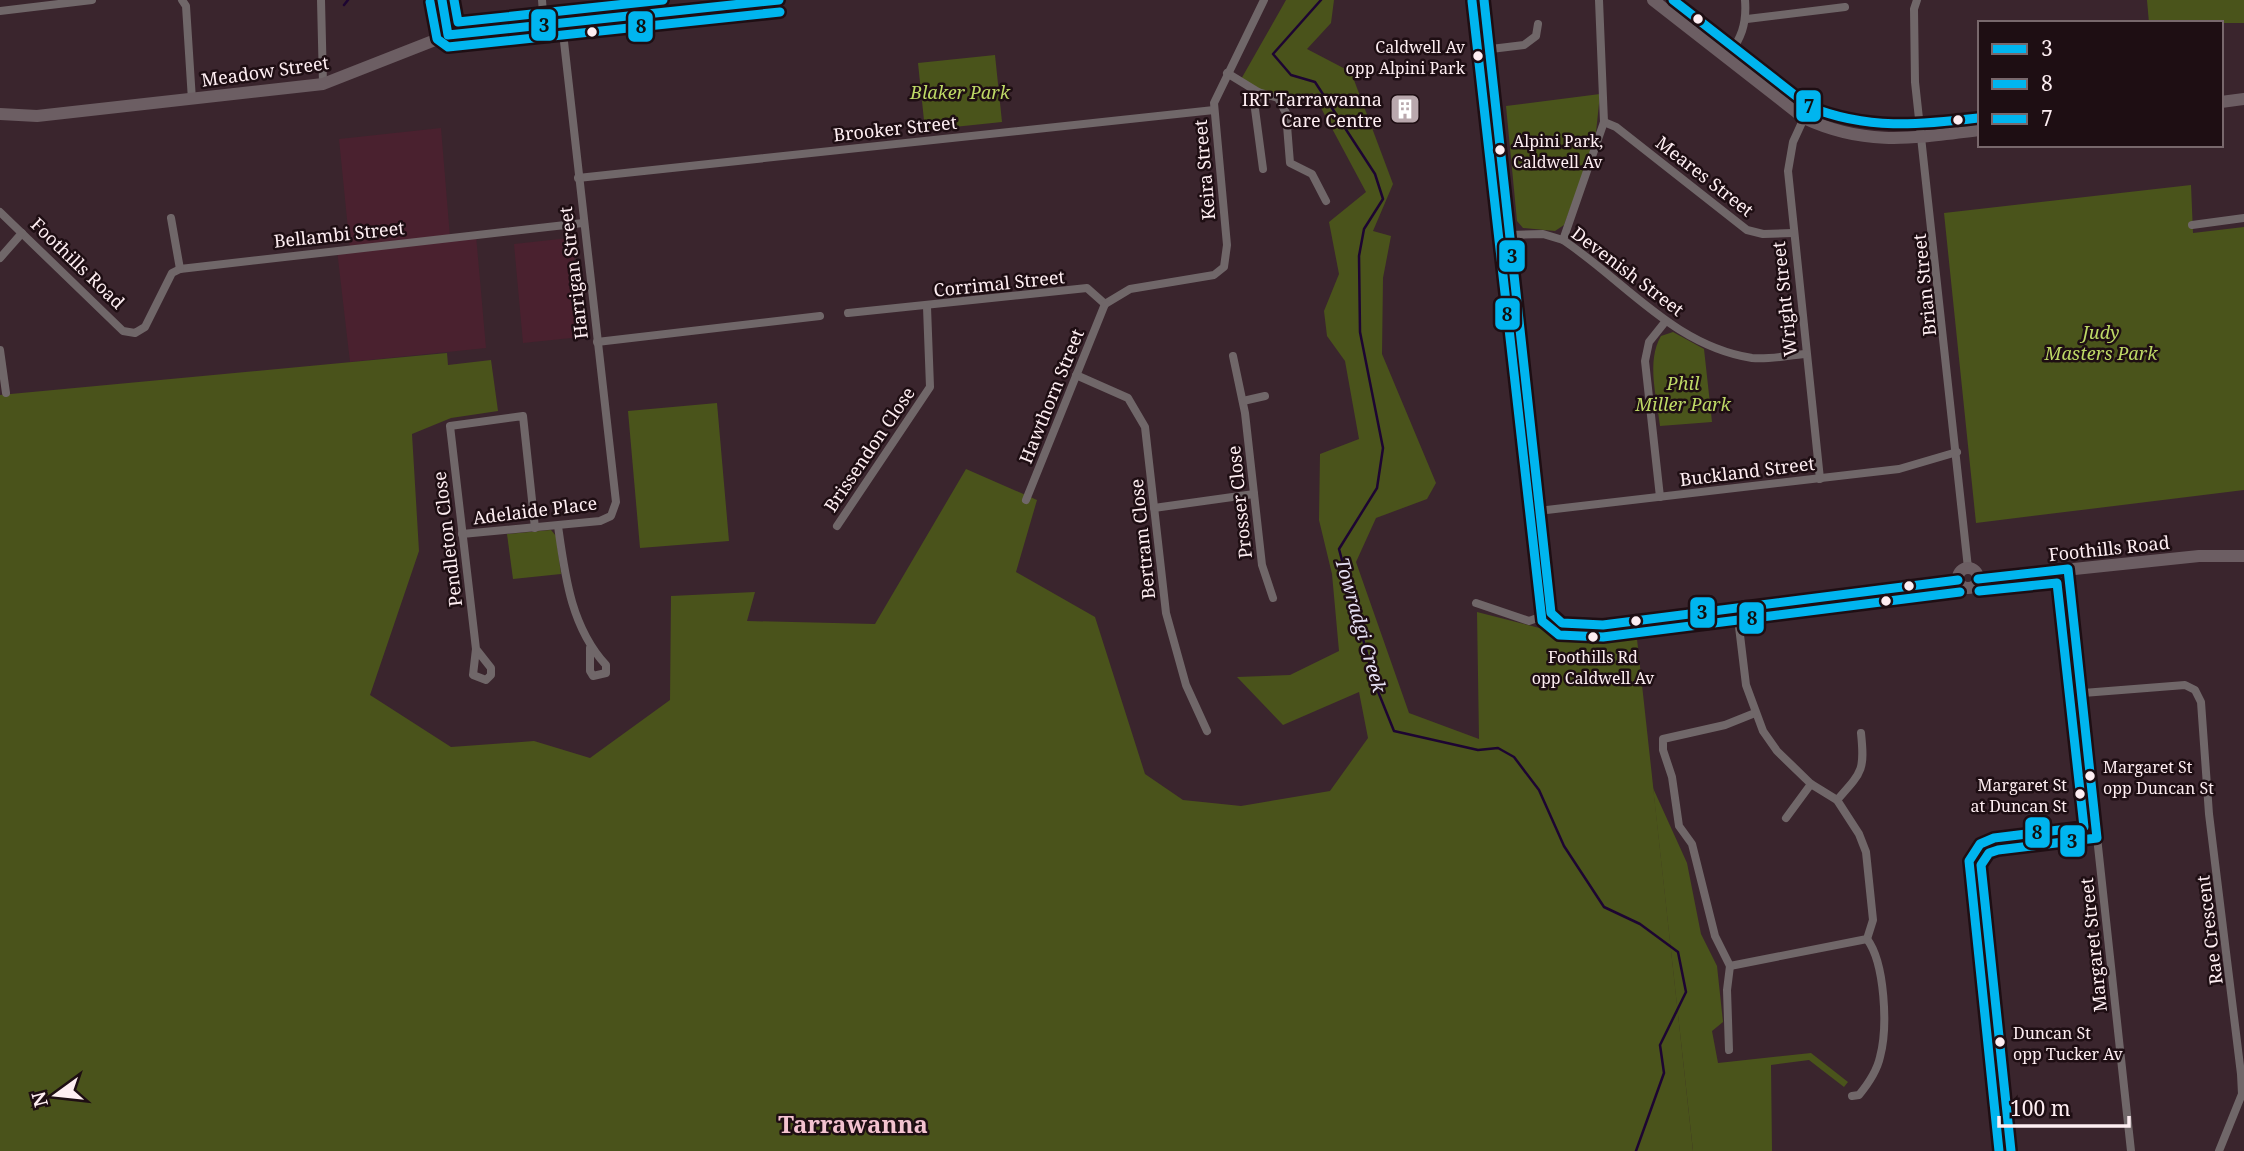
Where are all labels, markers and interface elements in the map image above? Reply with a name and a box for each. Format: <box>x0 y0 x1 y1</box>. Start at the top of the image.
line badge: 3 <box>530 8 557 42</box>
line badge: 8 <box>627 10 654 43</box>
text: 3 <box>539 12 549 38</box>
unlabelled marker <box>1691 12 1705 26</box>
text: 8 <box>636 13 647 39</box>
legend <box>1978 21 2223 147</box>
unlabelled marker <box>585 25 599 39</box>
text: 3 <box>2041 34 2053 62</box>
place label: Caldwell Av opp Alpini Park <box>1346 36 1466 79</box>
marker: Caldwell Av opp Alpini Park <box>1471 49 1485 63</box>
street label: Meadow Street <box>200 50 330 92</box>
text: 8 <box>2041 69 2053 97</box>
park label: Blaker Park <box>909 80 1011 104</box>
place label: IRT Tarrawanna Care Centre <box>1242 87 1382 132</box>
line badge: 7 <box>1795 89 1822 123</box>
building icon: IRT Tarrawanna Care Centre <box>1388 92 1422 126</box>
text: 7 <box>1804 93 1814 119</box>
text: 7 <box>2041 104 2053 132</box>
street label: Brooker Street <box>832 110 958 146</box>
unlabelled marker <box>1951 113 1965 127</box>
street label: Keira Street <box>1188 119 1220 221</box>
place label: Alpini Park, Caldwell Av <box>1513 130 1603 173</box>
street label: Meares Street <box>1651 130 1759 222</box>
marker: Alpini Park, Caldwell Av <box>1493 143 1507 157</box>
street label: Harrigan Street <box>553 205 593 341</box>
street label: Foothills Road <box>26 212 130 314</box>
street label: Bellambi Street <box>272 215 406 253</box>
street label: Devenish Street <box>1567 221 1689 321</box>
street label: Brian Street <box>1907 233 1941 337</box>
line badge: 3 <box>1498 239 1526 273</box>
street label: Wright Street <box>1766 240 1802 358</box>
text: 3 <box>1507 243 1517 269</box>
street label: Corrimal Street <box>932 264 1066 302</box>
line badge: 8 <box>1494 297 1521 331</box>
text: 8 <box>1502 301 1513 327</box>
park label: Judy Masters Park <box>2044 320 2158 365</box>
street label: Hawthorn Street <box>1013 325 1089 467</box>
park label: Phil Miller Park <box>1634 371 1732 416</box>
street label: Brissendon Close <box>818 382 920 516</box>
street label: Prosser Close <box>1221 444 1257 560</box>
street label: Buckland Street <box>1678 451 1816 491</box>
street label: Pendleton Close <box>427 470 467 608</box>
street label: Bertram Close <box>1124 478 1160 600</box>
street label: Adelaide Place <box>472 490 598 530</box>
street label: Foothills Road <box>2047 530 2171 566</box>
water label: Towradgi Creek <box>1329 554 1393 697</box>
unlabelled marker <box>1902 579 1916 593</box>
unlabelled marker <box>1879 594 1893 608</box>
line badge: 3 <box>1689 596 1716 629</box>
text: 3 <box>1697 599 1707 625</box>
line badge: 8 <box>1738 601 1765 635</box>
text: 8 <box>1747 605 1758 631</box>
unlabelled marker <box>1629 614 1643 628</box>
marker: Foothills Rd opp Caldwell Av <box>1586 630 1600 644</box>
place label: Foothills Rd opp Caldwell Av <box>1532 646 1655 689</box>
place label: Margaret St opp Duncan St <box>2103 756 2214 799</box>
marker: Margaret St opp Duncan St <box>2083 769 2097 783</box>
place label: Margaret St at Duncan St <box>1970 774 2067 817</box>
marker: Margaret St at Duncan St <box>2073 787 2087 801</box>
line badge: 8 <box>2024 816 2051 849</box>
text: 8 <box>2032 819 2043 845</box>
line badge: 3 <box>2059 824 2086 858</box>
text: 3 <box>2067 828 2077 854</box>
street label: Rae Crescent <box>2190 874 2228 986</box>
street label: Margaret Street <box>2074 877 2112 1013</box>
place label: Duncan St opp Tucker Av <box>2013 1022 2123 1065</box>
marker: Duncan St opp Tucker Av <box>1993 1035 2007 1049</box>
north arrow <box>21 1060 91 1130</box>
scale bar <box>1999 1084 2128 1128</box>
text: N <box>25 1089 54 1110</box>
text: 100 m <box>2010 1094 2071 1122</box>
district label: Tarrawanna <box>778 1107 928 1140</box>

